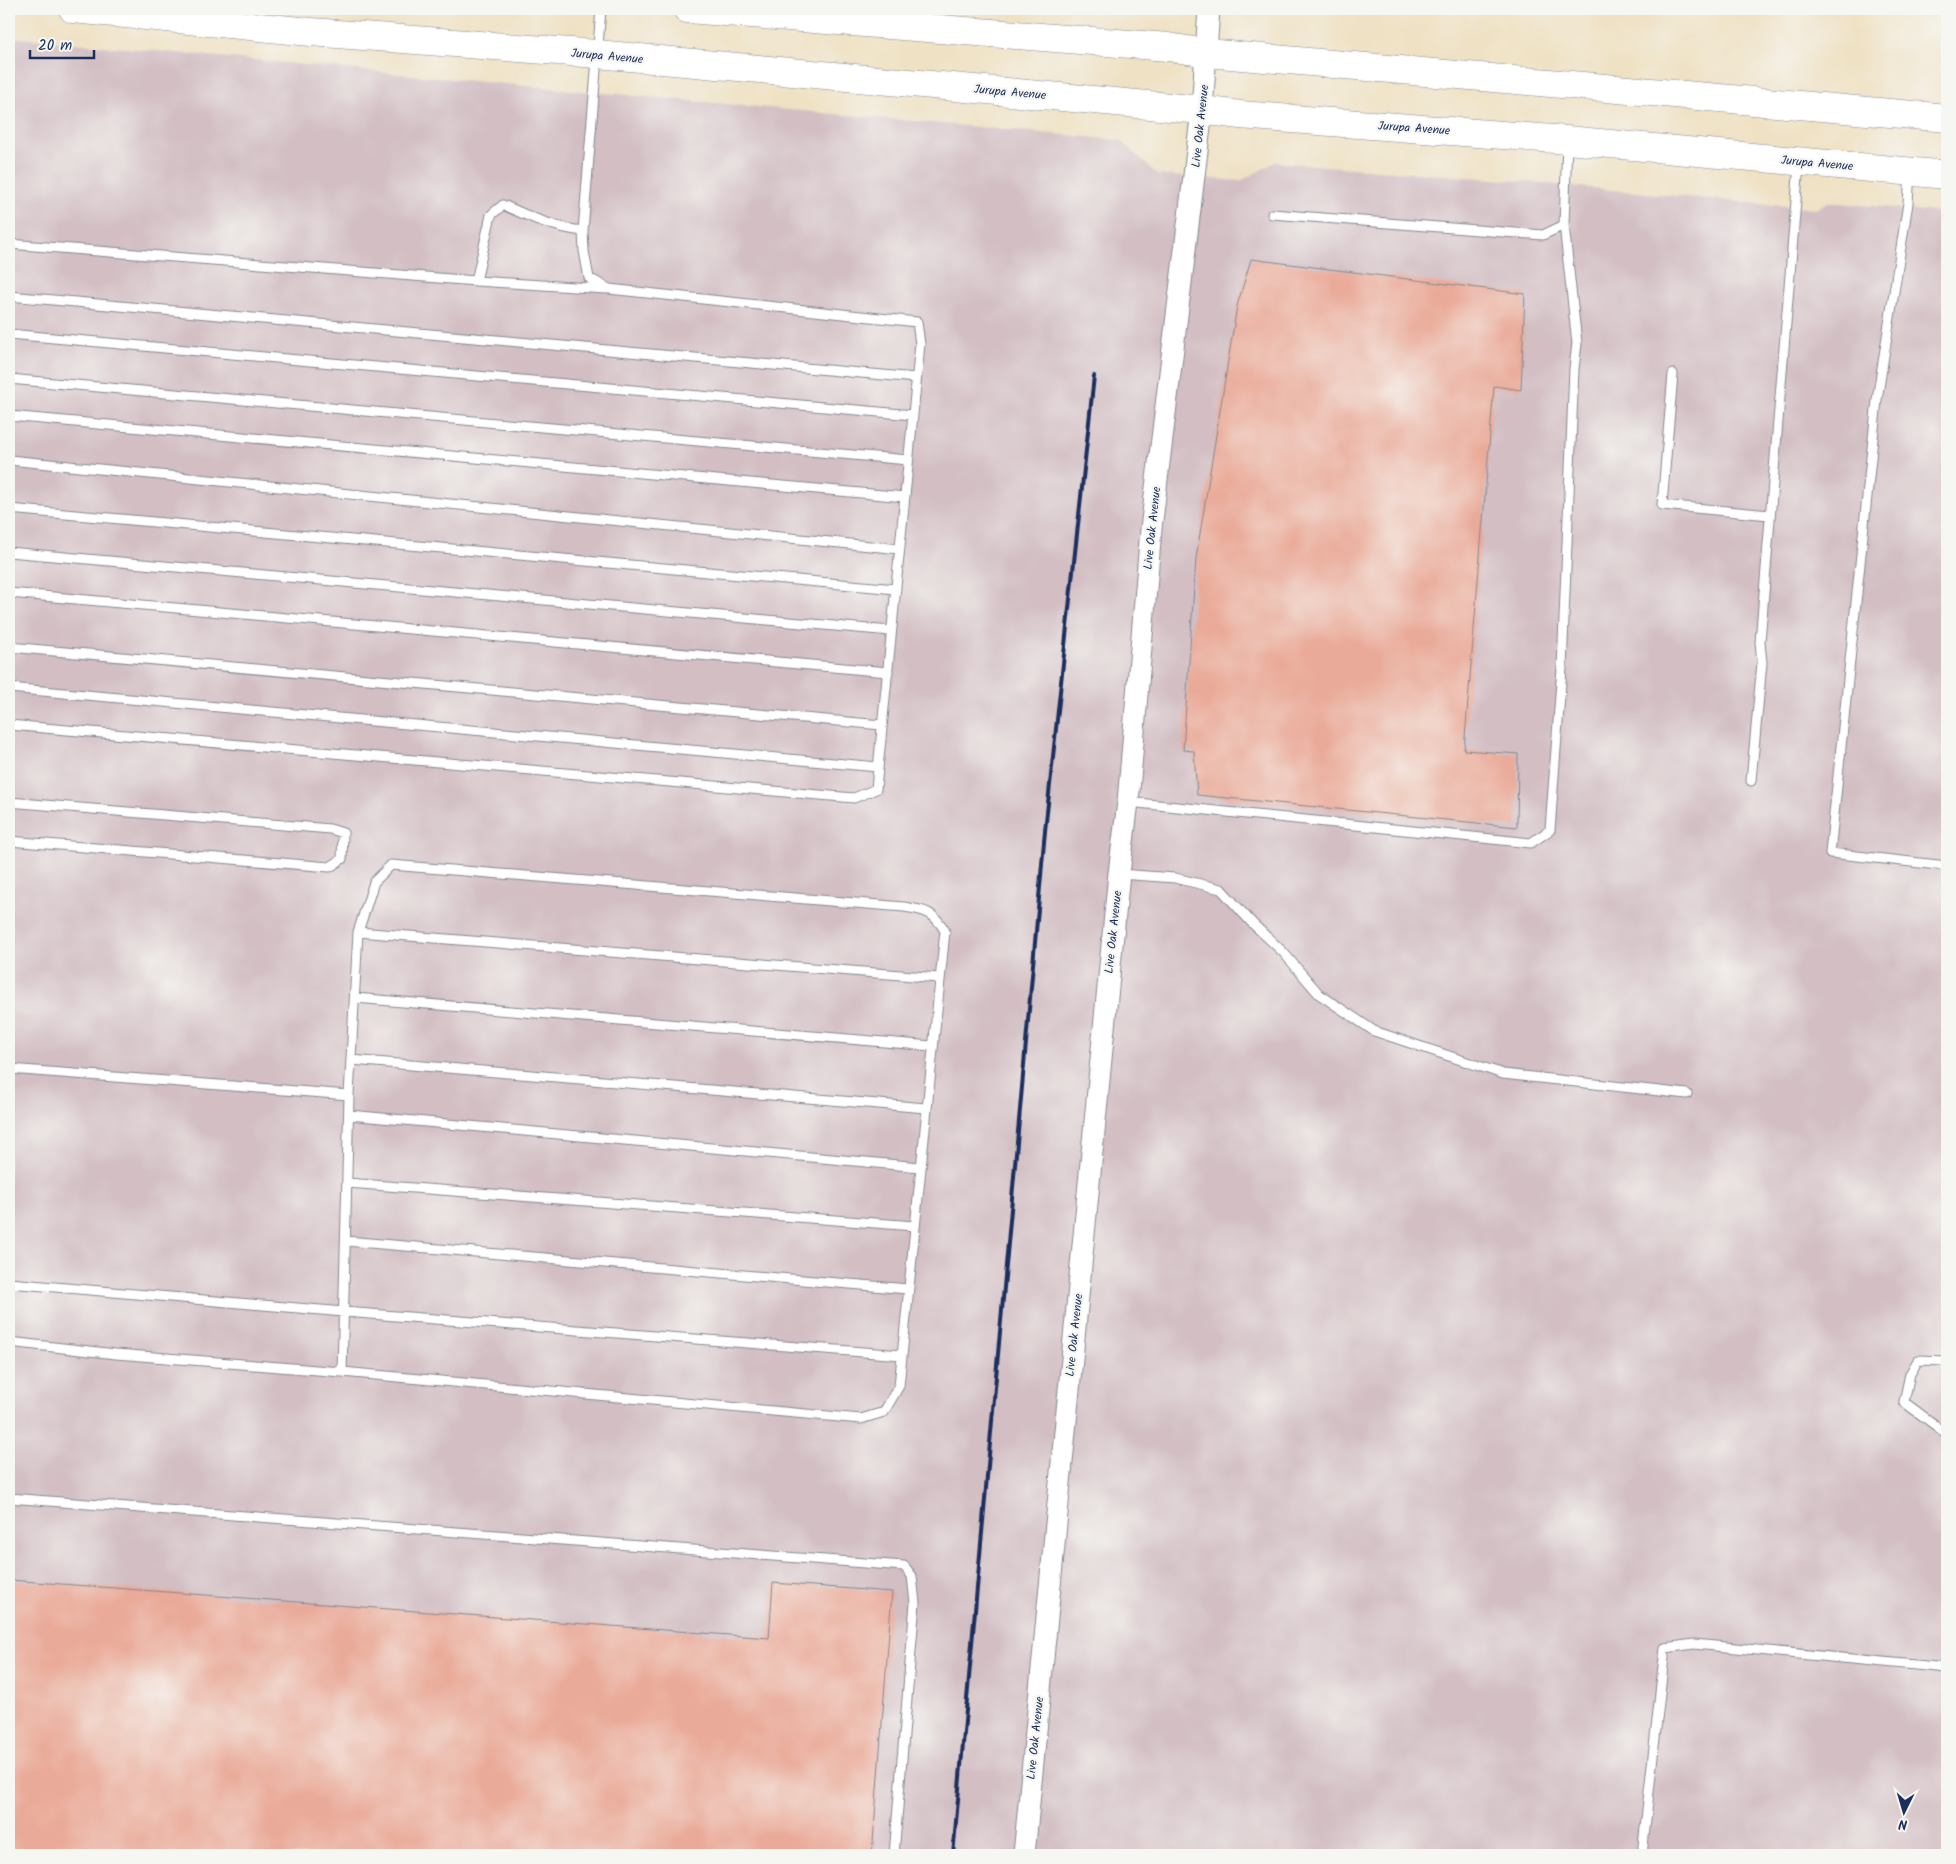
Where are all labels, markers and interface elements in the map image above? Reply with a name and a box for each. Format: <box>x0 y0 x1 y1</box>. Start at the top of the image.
scale bar <box>30 28 94 60</box>
text: 20 m <box>38 34 72 58</box>
street label: Jurupa Avenue <box>570 44 645 69</box>
street label: Jurupa Avenue <box>973 80 1048 105</box>
street label: Live Oak Avenue <box>1187 83 1214 169</box>
street label: Jurupa Avenue <box>1377 116 1451 141</box>
street label: Jurupa Avenue <box>1780 151 1855 176</box>
street label: Live Oak Avenue <box>1139 485 1166 571</box>
street label: Live Oak Avenue <box>1100 889 1127 975</box>
street label: Live Oak Avenue <box>1061 1292 1088 1378</box>
street label: Live Oak Avenue <box>1022 1695 1049 1781</box>
north arrow <box>1878 1786 1928 1836</box>
text: N <box>1897 1813 1908 1835</box>

